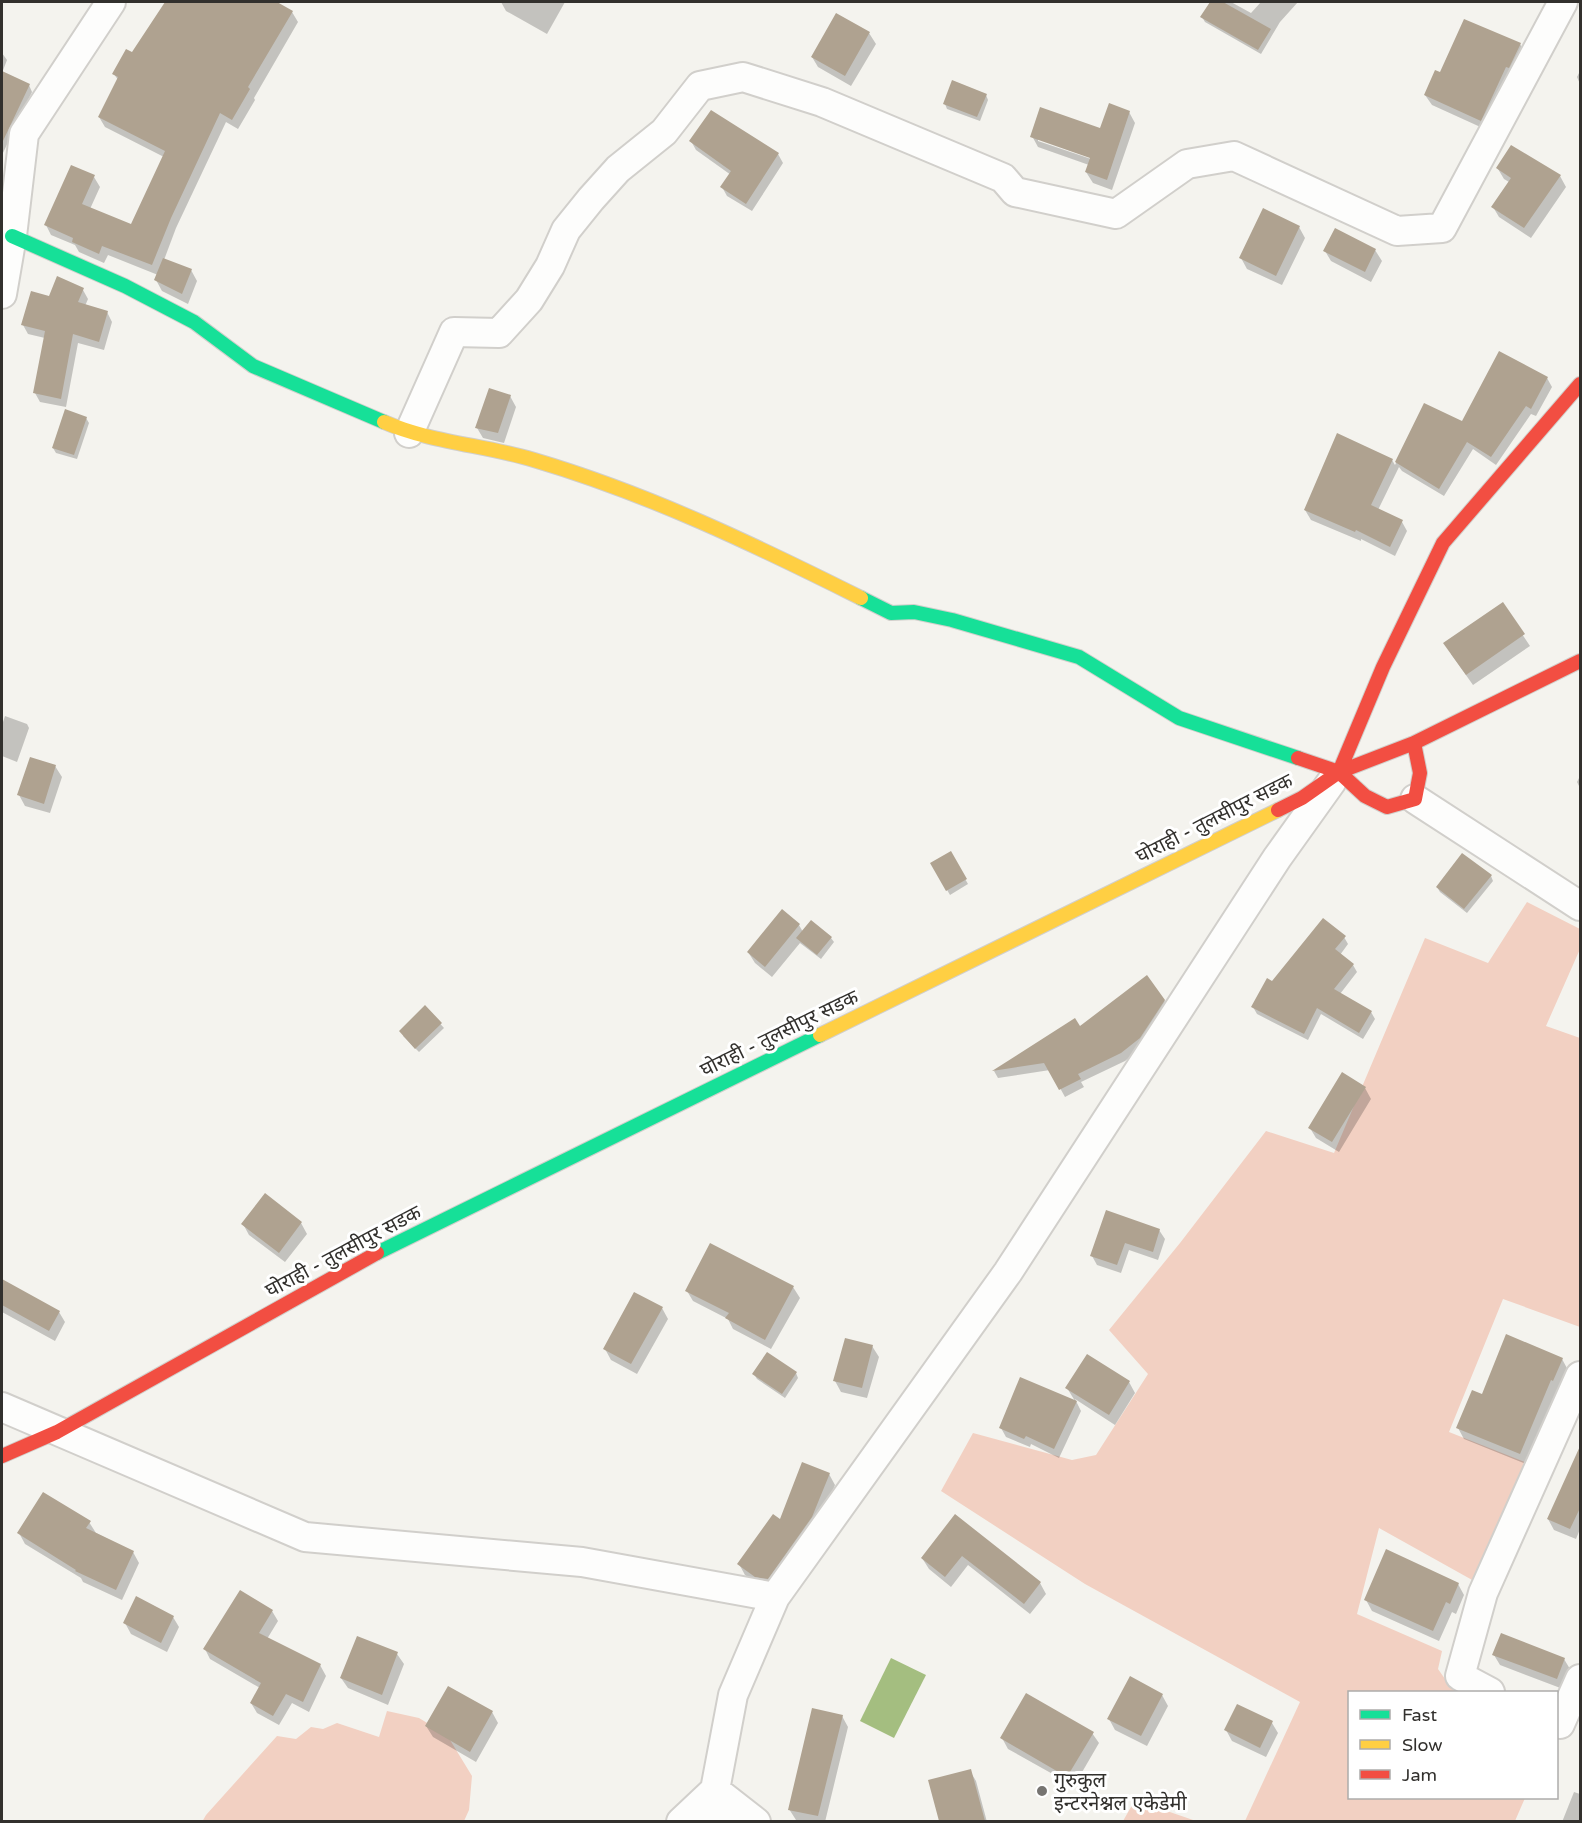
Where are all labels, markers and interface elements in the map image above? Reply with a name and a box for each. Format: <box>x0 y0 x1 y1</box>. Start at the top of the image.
street label: घोराही - तुलसीपुर सडक <box>1132 768 1297 869</box>
street label: घोराही - तुलसीपुर सडक <box>696 984 863 1083</box>
street label: घोराही - तुलसीपुर सडक <box>261 1200 426 1303</box>
legend <box>1348 1691 1558 1799</box>
text: Fast <box>1402 1704 1437 1726</box>
text: Slow <box>1402 1734 1443 1756</box>
text: Jam <box>1402 1764 1437 1786</box>
place label: गुरुकुल इन्टरनेश्नल एकेडेमी <box>1054 1769 1187 1816</box>
marker: गुरुकुल इन्टरनेश्नल एकेडेमी <box>1035 1784 1049 1798</box>

